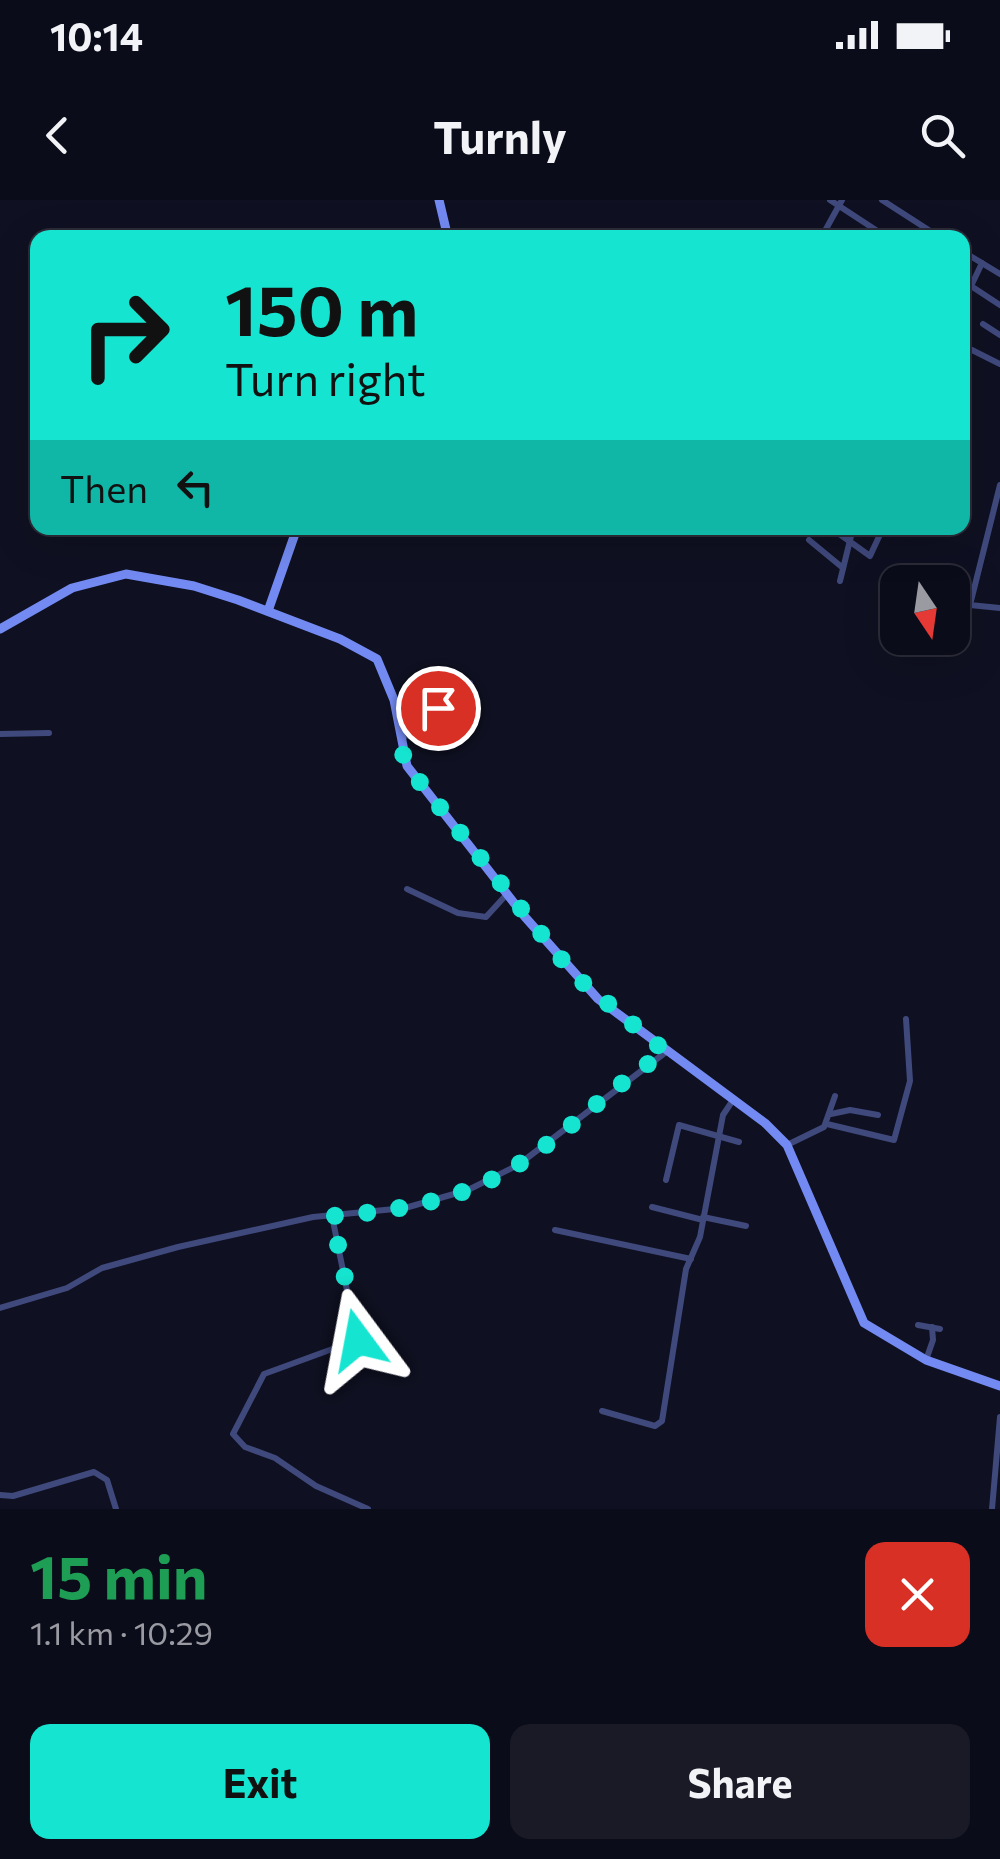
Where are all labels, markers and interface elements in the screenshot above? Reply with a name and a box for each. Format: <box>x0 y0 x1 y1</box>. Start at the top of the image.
text: 10:14 <box>50 12 143 59</box>
icon: back <box>30 108 85 163</box>
text: Turnly <box>433 108 567 163</box>
icon: search <box>915 108 970 163</box>
text: 150 m <box>225 265 418 350</box>
icon: right <box>60 270 190 400</box>
text: Turn right <box>225 350 426 405</box>
icon: left <box>168 460 223 515</box>
text: Then <box>60 464 148 511</box>
north arrow <box>880 565 970 655</box>
map controls <box>880 565 970 655</box>
pin <box>396 666 481 751</box>
icon: arrive <box>411 681 466 736</box>
position arrow <box>306 1288 410 1392</box>
text: 15 min <box>30 1538 207 1611</box>
button: close <box>865 1542 970 1647</box>
text: 1.1 km · 10:29 <box>30 1612 213 1652</box>
button: Exit <box>30 1724 490 1839</box>
button: Share <box>510 1724 970 1839</box>

